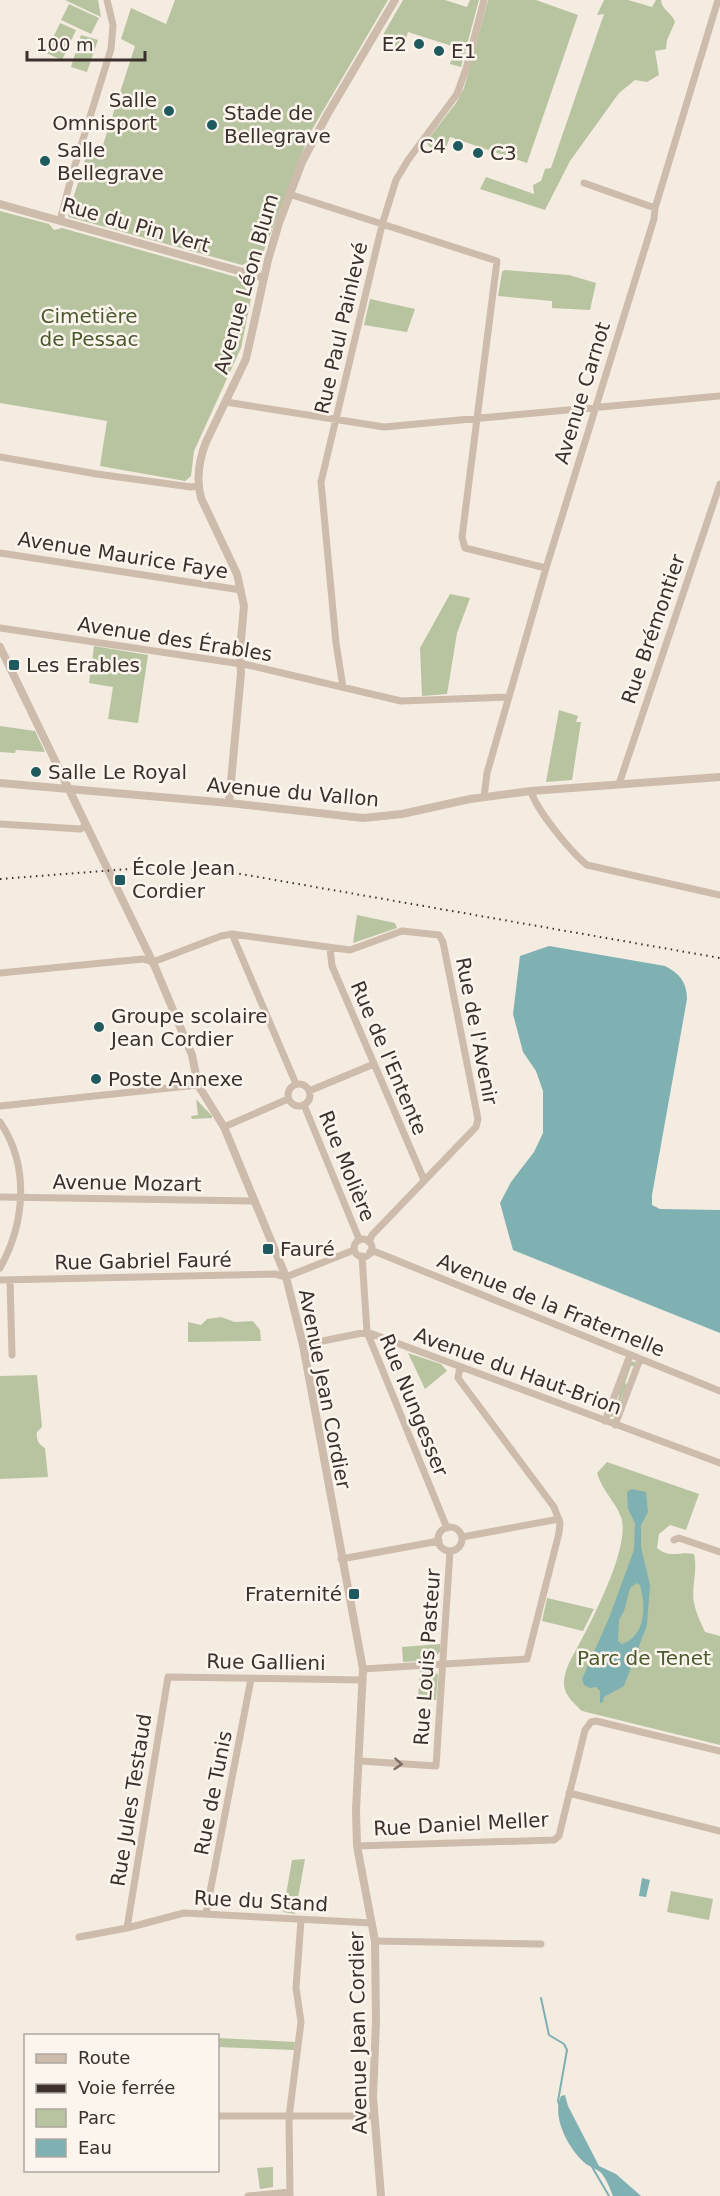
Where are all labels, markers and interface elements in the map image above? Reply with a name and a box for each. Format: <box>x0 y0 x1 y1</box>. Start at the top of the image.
scale bar <box>27 24 146 62</box>
place label: E2 <box>382 32 407 56</box>
text: 100 m <box>36 34 94 55</box>
marker: E2 <box>412 37 426 51</box>
place label: E1 <box>451 39 476 63</box>
marker: E1 <box>432 44 446 58</box>
place label: Salle Omnisport <box>52 88 157 135</box>
place label: Stade de Bellegrave <box>224 101 331 148</box>
marker: Salle Omnisport <box>162 104 176 118</box>
marker: Stade de Bellegrave <box>205 118 219 132</box>
place label: C4 <box>419 134 446 158</box>
place label: Salle Bellegrave <box>57 138 164 185</box>
marker: C4 <box>451 139 465 153</box>
place label: C3 <box>490 141 517 165</box>
marker: C3 <box>471 146 485 160</box>
marker: Salle Bellegrave <box>38 154 52 168</box>
street label: Avenue Léon Blum <box>209 191 283 377</box>
street label: Rue du Pin Vert <box>59 192 213 258</box>
street label: Rue Paul Painlevé <box>310 240 372 416</box>
park label: Cimetière de Pessac <box>39 304 139 351</box>
street label: Avenue Carnot <box>549 319 615 467</box>
street label: Avenue Maurice Faye <box>16 527 230 583</box>
street label: Rue Brémontier <box>616 550 690 707</box>
street label: Avenue des Érables <box>76 612 274 666</box>
place label: Les Erables <box>26 653 140 677</box>
marker: Les Erables <box>7 658 21 672</box>
place label: Salle Le Royal <box>48 760 187 784</box>
marker: Salle Le Royal <box>29 765 43 779</box>
street label: Avenue du Vallon <box>206 773 380 811</box>
place label: École Jean Cordier <box>132 856 235 903</box>
marker: École Jean Cordier <box>113 873 127 887</box>
street label: Rue de l'Avenir <box>451 955 503 1108</box>
street label: Rue de l'Entente <box>346 977 432 1139</box>
place label: Groupe scolaire Jean Cordier <box>109 1004 268 1051</box>
marker: Groupe scolaire Jean Cordier <box>92 1020 106 1034</box>
place label: Poste Annexe <box>108 1067 243 1091</box>
marker: Poste Annexe <box>89 1072 103 1086</box>
street label: Rue Molière <box>314 1107 380 1225</box>
street label: Avenue Mozart <box>52 1170 202 1196</box>
place label: Fauré <box>280 1237 335 1261</box>
marker: Fauré <box>261 1242 275 1256</box>
street label: Rue Gabriel Fauré <box>54 1247 232 1275</box>
street label: Avenue de la Fraternelle <box>434 1248 668 1362</box>
street label: Avenue Jean Cordier <box>294 1287 356 1492</box>
street label: Avenue du Haut-Brion <box>411 1322 625 1420</box>
street label: Rue Nungesser <box>375 1330 454 1480</box>
street label: Rue Louis Pasteur <box>409 1567 445 1746</box>
place label: Fraternité <box>245 1582 342 1606</box>
marker: Fraternité <box>347 1587 361 1601</box>
park label: Parc de Tenet <box>577 1646 711 1670</box>
street label: Rue Gallieni <box>206 1649 326 1675</box>
street label: Rue Jules Testaud <box>105 1712 157 1888</box>
street label: Rue de Tunis <box>189 1729 237 1857</box>
one-way arrow <box>394 1757 403 1770</box>
street label: Rue Daniel Meller <box>373 1807 550 1841</box>
street label: Rue du Stand <box>193 1886 329 1916</box>
street label: Avenue Jean Cordier <box>344 1931 372 2135</box>
legend <box>24 2034 219 2172</box>
text: Route <box>78 2047 130 2068</box>
text: Voie ferrée <box>78 2077 175 2098</box>
text: Parc <box>78 2107 116 2128</box>
text: Eau <box>78 2137 112 2158</box>

